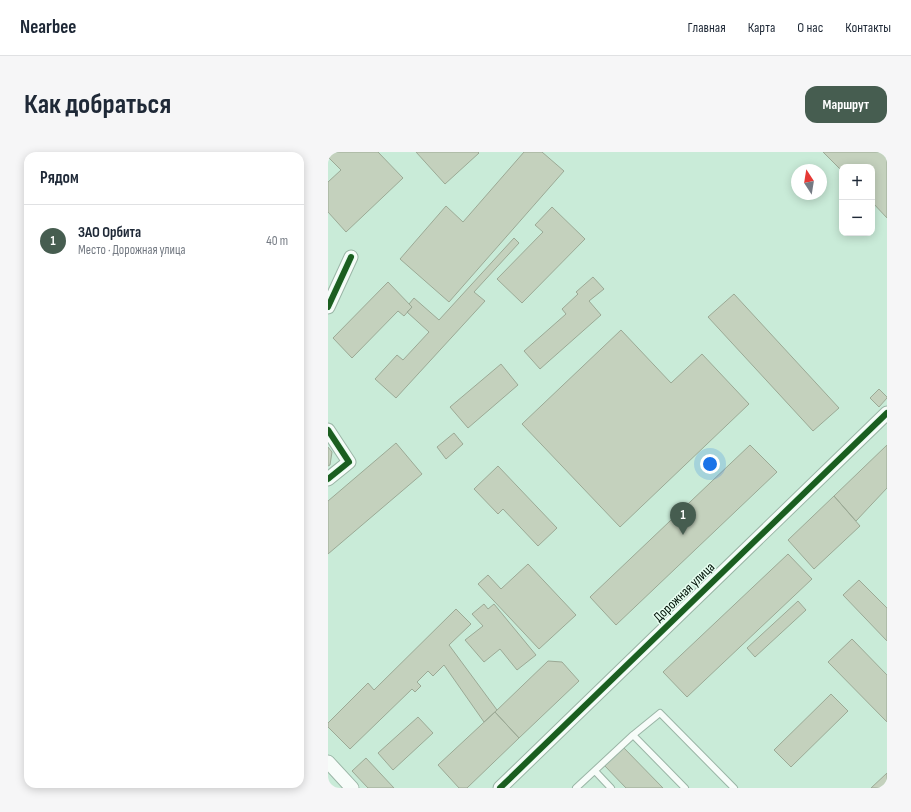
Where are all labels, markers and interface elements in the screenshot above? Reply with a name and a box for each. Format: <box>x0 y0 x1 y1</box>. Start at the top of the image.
text: Nearbee <box>20 16 76 39</box>
text: Главная <box>688 19 726 36</box>
text: Карта <box>748 19 775 36</box>
text: О нас <box>797 19 823 36</box>
text: Контакты <box>845 19 891 36</box>
button: Маршрут <box>805 86 887 123</box>
text: Как добраться <box>24 88 171 121</box>
north arrow <box>791 164 827 200</box>
map controls <box>839 164 875 236</box>
button: + <box>839 164 875 200</box>
text: Рядом <box>40 168 79 188</box>
button: − <box>839 200 875 236</box>
text: ЗАО Орбита <box>78 223 141 242</box>
text: 1 <box>50 233 56 249</box>
text: 40 m <box>266 233 288 249</box>
text: Место · Дорожная улица <box>78 242 185 258</box>
your location <box>700 454 720 474</box>
pin: 1 <box>670 502 696 535</box>
street label: Дорожная улица <box>650 559 718 625</box>

